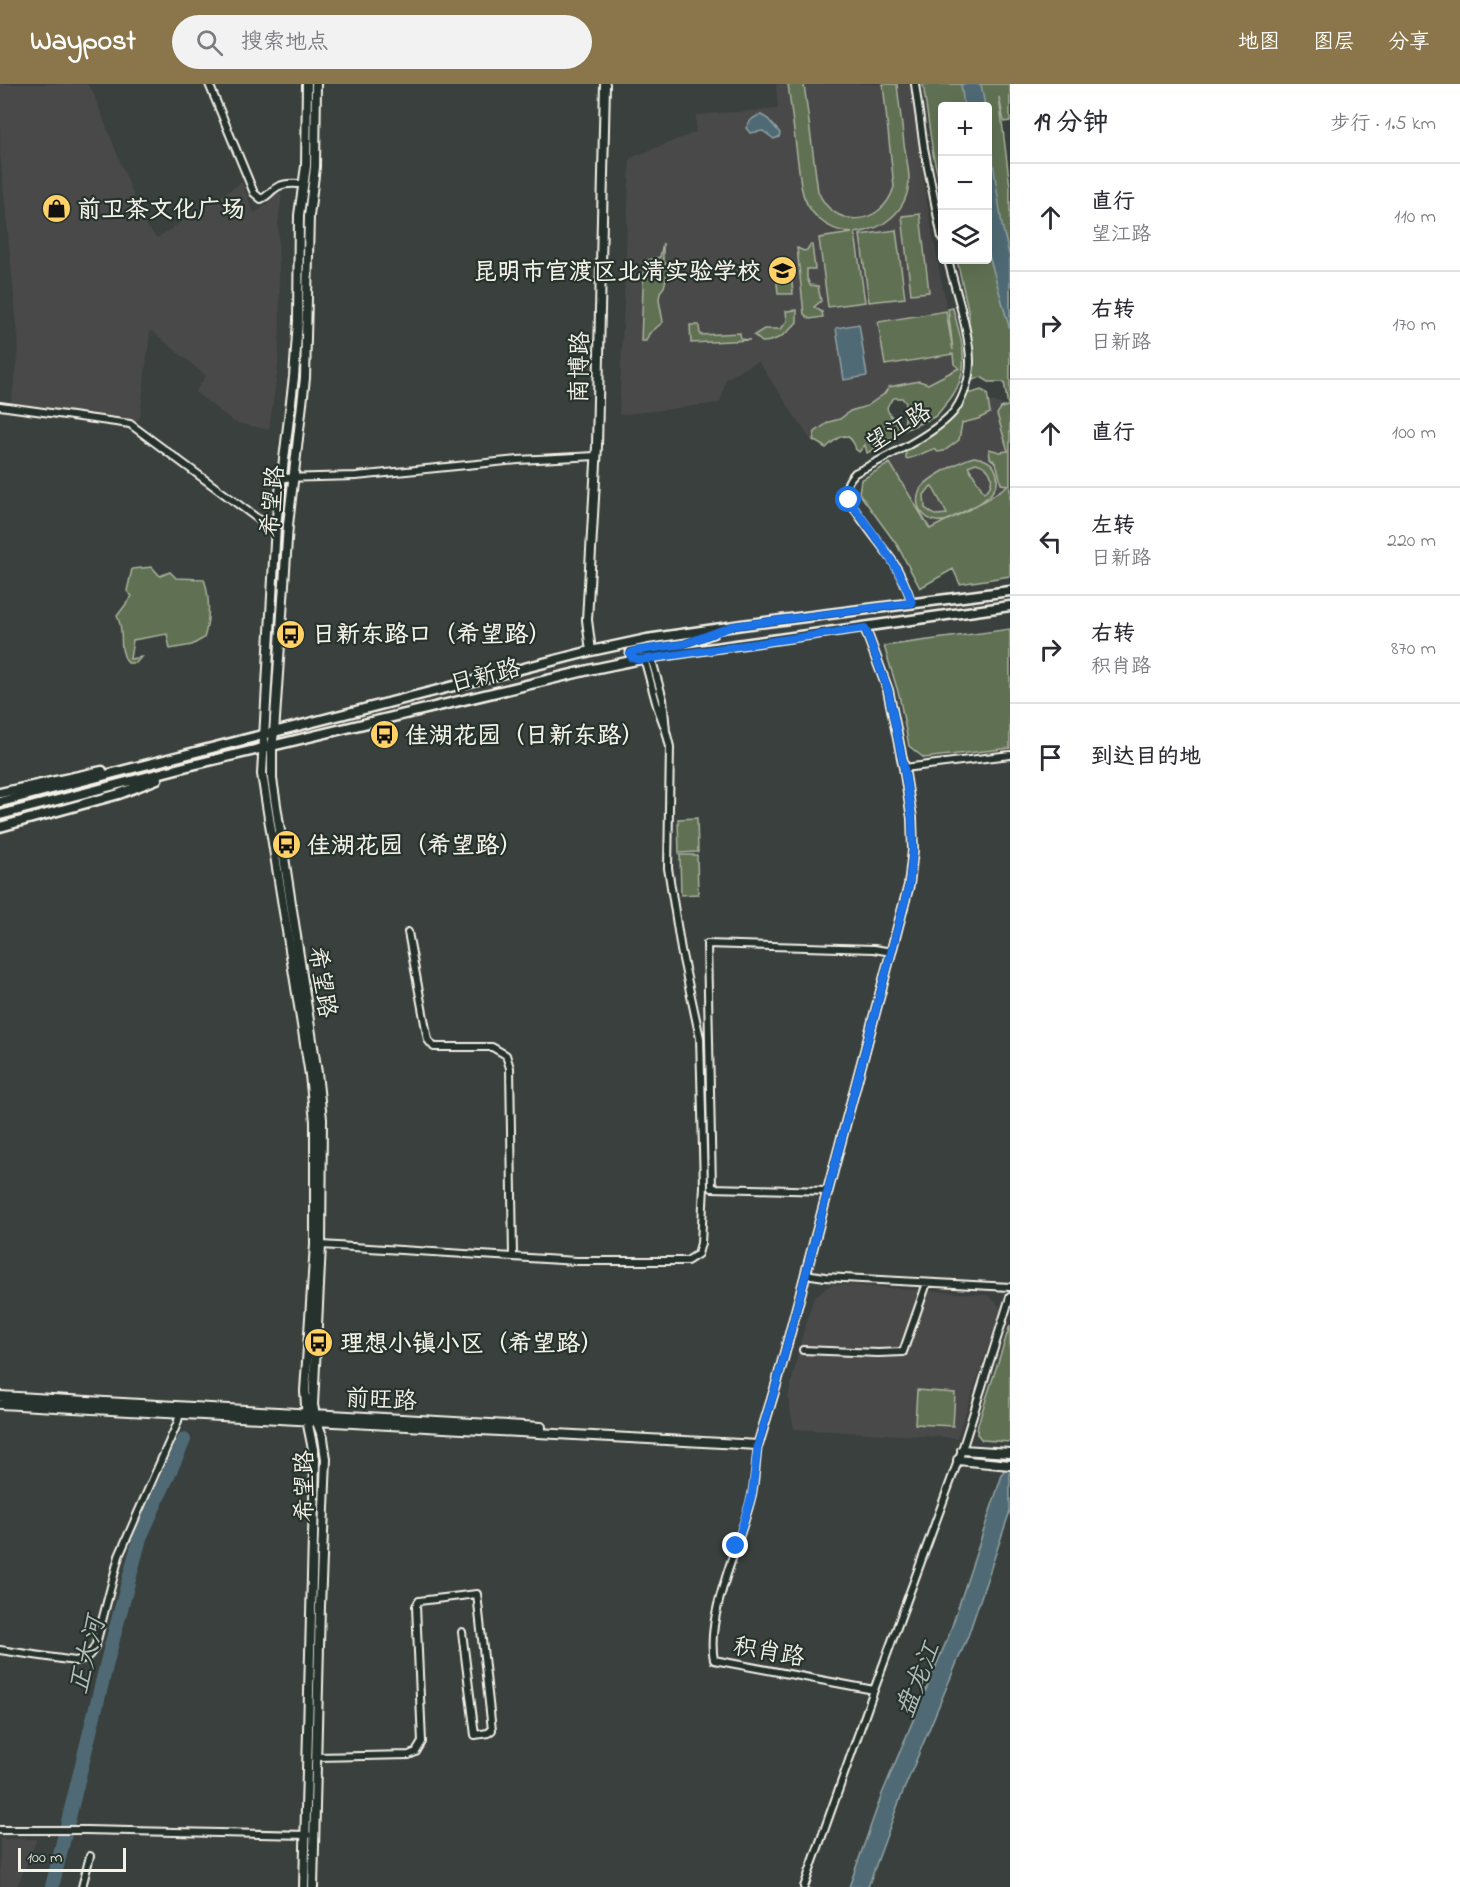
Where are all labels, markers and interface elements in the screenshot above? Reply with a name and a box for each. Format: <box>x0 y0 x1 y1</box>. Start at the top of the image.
search box <box>172 15 592 69</box>
text: Waypost <box>30 22 136 63</box>
icon: search <box>193 26 226 59</box>
text: 搜索地点 <box>241 27 329 59</box>
text: 地图 <box>1238 28 1280 58</box>
text: 图层 <box>1313 28 1355 58</box>
text: 分享 <box>1388 28 1430 58</box>
map controls <box>938 102 992 264</box>
button: + <box>938 102 992 156</box>
text: 19 分钟 <box>1034 105 1109 143</box>
text: 步行 · 1.5 km <box>1331 110 1436 139</box>
button: − <box>938 156 992 210</box>
text: 直行 <box>1091 187 1135 219</box>
shop icon: 前卫茶文化广场 <box>40 193 72 225</box>
place label: 前卫茶文化广场 <box>77 194 245 229</box>
icon: ahead <box>1034 201 1067 234</box>
text: 110 m <box>1394 203 1436 232</box>
button: layers <box>938 210 992 264</box>
text: 望江路 <box>1091 221 1151 250</box>
school or university icon: 昆明市官渡区北清实验学校 <box>766 255 798 287</box>
place label: 昆明市官渡区北清实验学校 <box>473 256 761 291</box>
text: 右转 <box>1091 295 1135 327</box>
icon: right <box>1034 309 1067 342</box>
text: 170 m <box>1392 311 1436 340</box>
text: 日新路 <box>1091 329 1151 358</box>
street label: 南博路 <box>563 331 600 403</box>
street label: 望江路 <box>860 395 939 463</box>
icon: ahead <box>1034 417 1067 450</box>
text: 直行 <box>1091 418 1135 450</box>
text: 100 m <box>1392 419 1436 448</box>
street label: 希望路 <box>254 464 295 539</box>
route start <box>835 486 861 512</box>
text: 左转 <box>1091 511 1135 543</box>
icon: left <box>1034 525 1067 558</box>
text: 220 m <box>1387 527 1436 556</box>
text: 日新路 <box>1091 545 1151 574</box>
bus stop icon: 日新东路口（希望路） <box>275 618 307 650</box>
place label: 日新东路口（希望路） <box>312 619 552 654</box>
text: 右转 <box>1091 619 1135 651</box>
icon: right <box>1034 633 1067 666</box>
text: 870 m <box>1391 635 1436 664</box>
street label: 日新路 <box>446 652 525 703</box>
text: 积肖路 <box>1091 653 1151 682</box>
bus stop icon: 佳湖花园（日新东路） <box>368 719 400 751</box>
place label: 佳湖花园（日新东路） <box>405 720 645 755</box>
icon: arrive <box>1034 741 1067 774</box>
text: 到达目的地 <box>1091 742 1201 774</box>
bus stop icon: 佳湖花园（希望路） <box>270 829 302 861</box>
place label: 佳湖花园（希望路） <box>307 830 523 865</box>
street label: 希望路 <box>298 944 343 1021</box>
bus stop icon: 理想小镇小区（希望路） <box>303 1327 335 1359</box>
place label: 理想小镇小区（希望路） <box>340 1328 604 1363</box>
street label: 前旺路 <box>344 1382 418 1421</box>
street label: 希望路 <box>289 1450 324 1522</box>
route end <box>722 1532 748 1558</box>
water label: 正大河 <box>61 1609 118 1698</box>
street label: 积肖路 <box>730 1630 807 1677</box>
water label: 盘龙江 <box>888 1636 952 1723</box>
scale bar <box>18 1845 126 1872</box>
text: 100 m <box>27 1846 62 1870</box>

